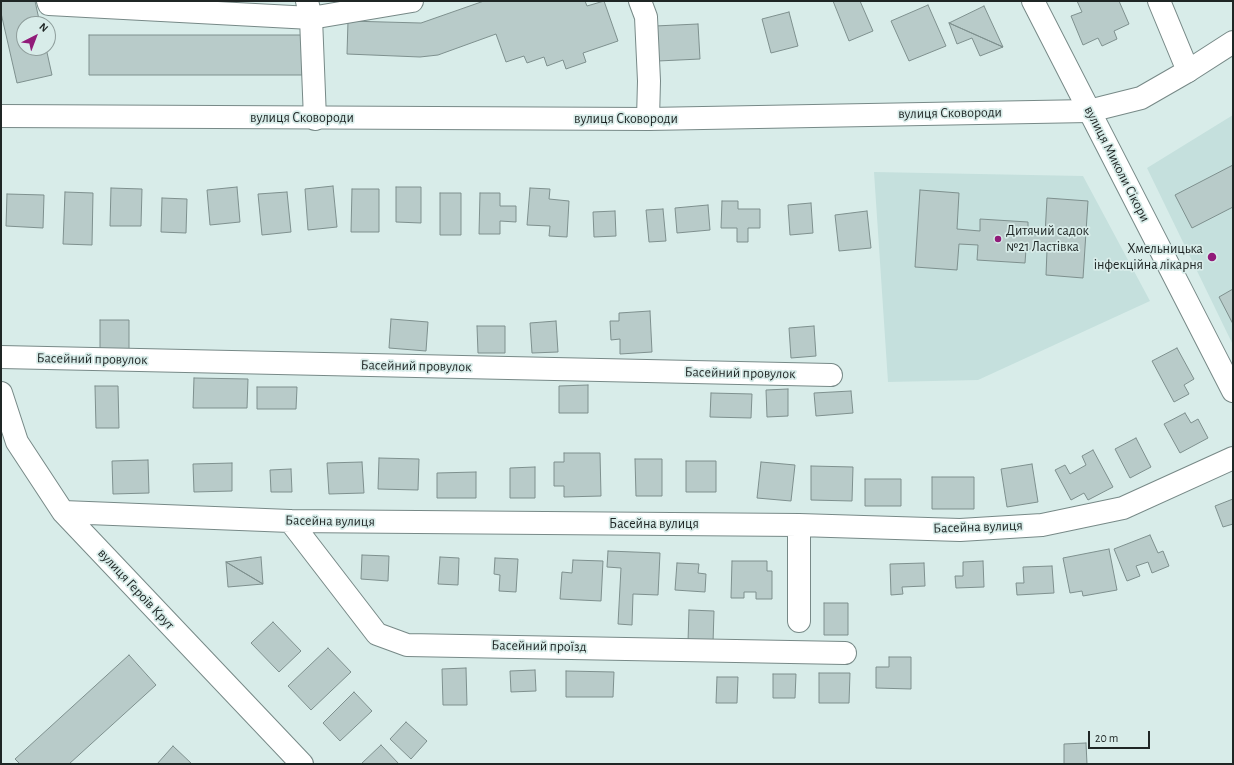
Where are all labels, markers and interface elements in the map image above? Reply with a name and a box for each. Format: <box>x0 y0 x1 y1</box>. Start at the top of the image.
north arrow <box>16 16 56 56</box>
text: N <box>37 21 50 34</box>
street label: вулиця Миколи Сікори <box>1080 103 1154 225</box>
street label: вулиця Сковороди <box>898 104 1002 122</box>
street label: вулиця Сковороди <box>250 110 354 126</box>
street label: вулиця Сковороди <box>574 111 678 127</box>
place label: Дитячий садок №21 Ластівка <box>1006 223 1089 256</box>
marker: Дитячий садок №21 Ластівка <box>993 234 1003 244</box>
place label: Хмельницька інфекційна лікарня <box>1094 241 1203 274</box>
marker: Хмельницька інфекційна лікарня <box>1206 251 1218 263</box>
street label: Басейний провулок <box>36 350 148 368</box>
street label: Басейний провулок <box>360 357 472 375</box>
street label: Басейний провулок <box>684 364 796 382</box>
street label: Басейна вулиця <box>285 512 375 530</box>
street label: Басейна вулиця <box>609 516 699 532</box>
street label: Басейна вулиця <box>933 517 1023 537</box>
street label: вулиця Героїв Крут <box>94 545 178 633</box>
street label: Басейний проїзд <box>491 637 587 655</box>
scale bar <box>1090 723 1152 749</box>
text: 20 m <box>1095 732 1118 744</box>

